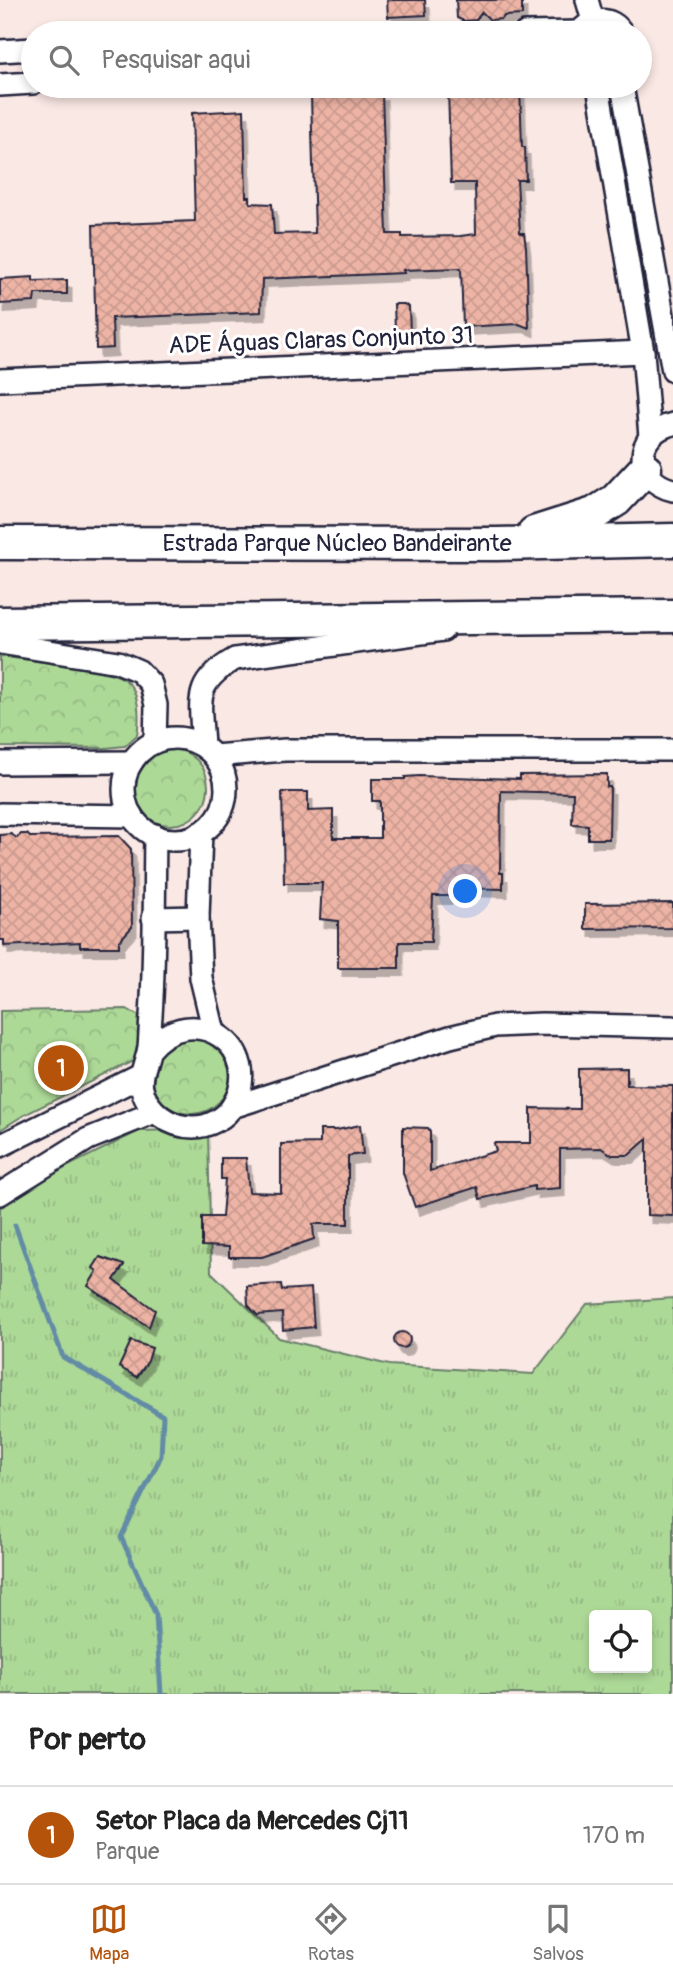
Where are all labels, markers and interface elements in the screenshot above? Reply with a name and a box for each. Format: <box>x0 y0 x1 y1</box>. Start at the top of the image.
search box <box>21 21 652 98</box>
icon: search <box>45 41 83 79</box>
text: Pesquisar aqui <box>101 44 250 76</box>
street label: ADE Águas Claras Conjunto 31 <box>168 321 474 360</box>
street label: Estrada Parque Núcleo Bandeirante <box>162 529 512 558</box>
your location <box>448 874 482 908</box>
pin: 1 <box>38 1042 84 1094</box>
map controls <box>589 1610 652 1673</box>
button: locate <box>589 1610 652 1673</box>
text: Por perto <box>28 1721 146 1758</box>
text: Setor Placa da Mercedes Cj11 <box>95 1805 409 1837</box>
text: 1 <box>47 1821 56 1850</box>
text: 170 m <box>583 1821 645 1850</box>
text: Parque <box>95 1837 159 1866</box>
tab: Mapa <box>89 1900 129 1966</box>
tab: Rotas <box>308 1900 354 1966</box>
tab: Salvos <box>532 1900 584 1966</box>

